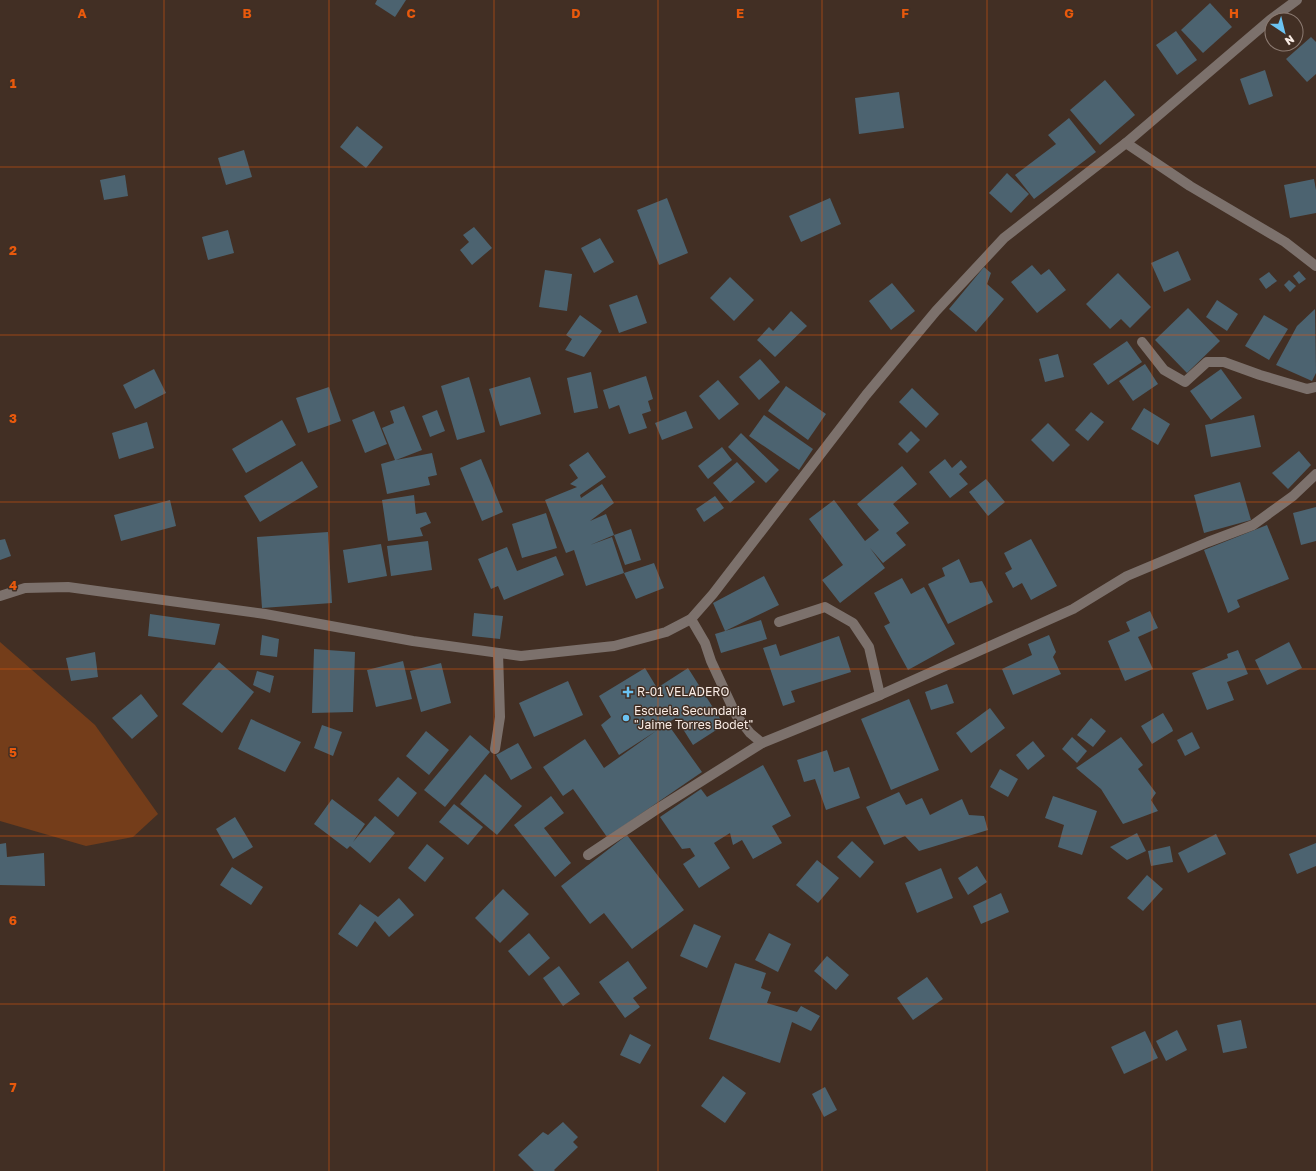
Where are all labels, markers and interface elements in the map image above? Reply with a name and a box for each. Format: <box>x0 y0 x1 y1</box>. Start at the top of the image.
text: A <box>77 5 87 21</box>
text: B <box>242 5 252 21</box>
text: C <box>406 5 416 21</box>
text: D <box>571 5 581 21</box>
text: E <box>736 5 744 21</box>
text: F <box>901 5 909 21</box>
text: G <box>1064 5 1074 21</box>
text: H <box>1229 5 1239 21</box>
north arrow <box>1264 12 1304 52</box>
text: N <box>1283 33 1297 48</box>
text: 1 <box>10 75 17 91</box>
text: 2 <box>9 242 17 258</box>
text: 3 <box>9 410 17 426</box>
text: 4 <box>9 577 17 593</box>
place label: R-01 VELADERO <box>637 684 729 699</box>
marker: R-01 VELADERO <box>622 686 634 698</box>
place label: Escuela Secundaria "Jaime Torres Bodet" <box>634 703 753 732</box>
marker: Escuela Secundaria "Jaime Torres Bodet" <box>621 713 631 723</box>
text: 5 <box>9 744 17 760</box>
text: 6 <box>9 912 17 928</box>
text: 7 <box>9 1079 17 1095</box>

